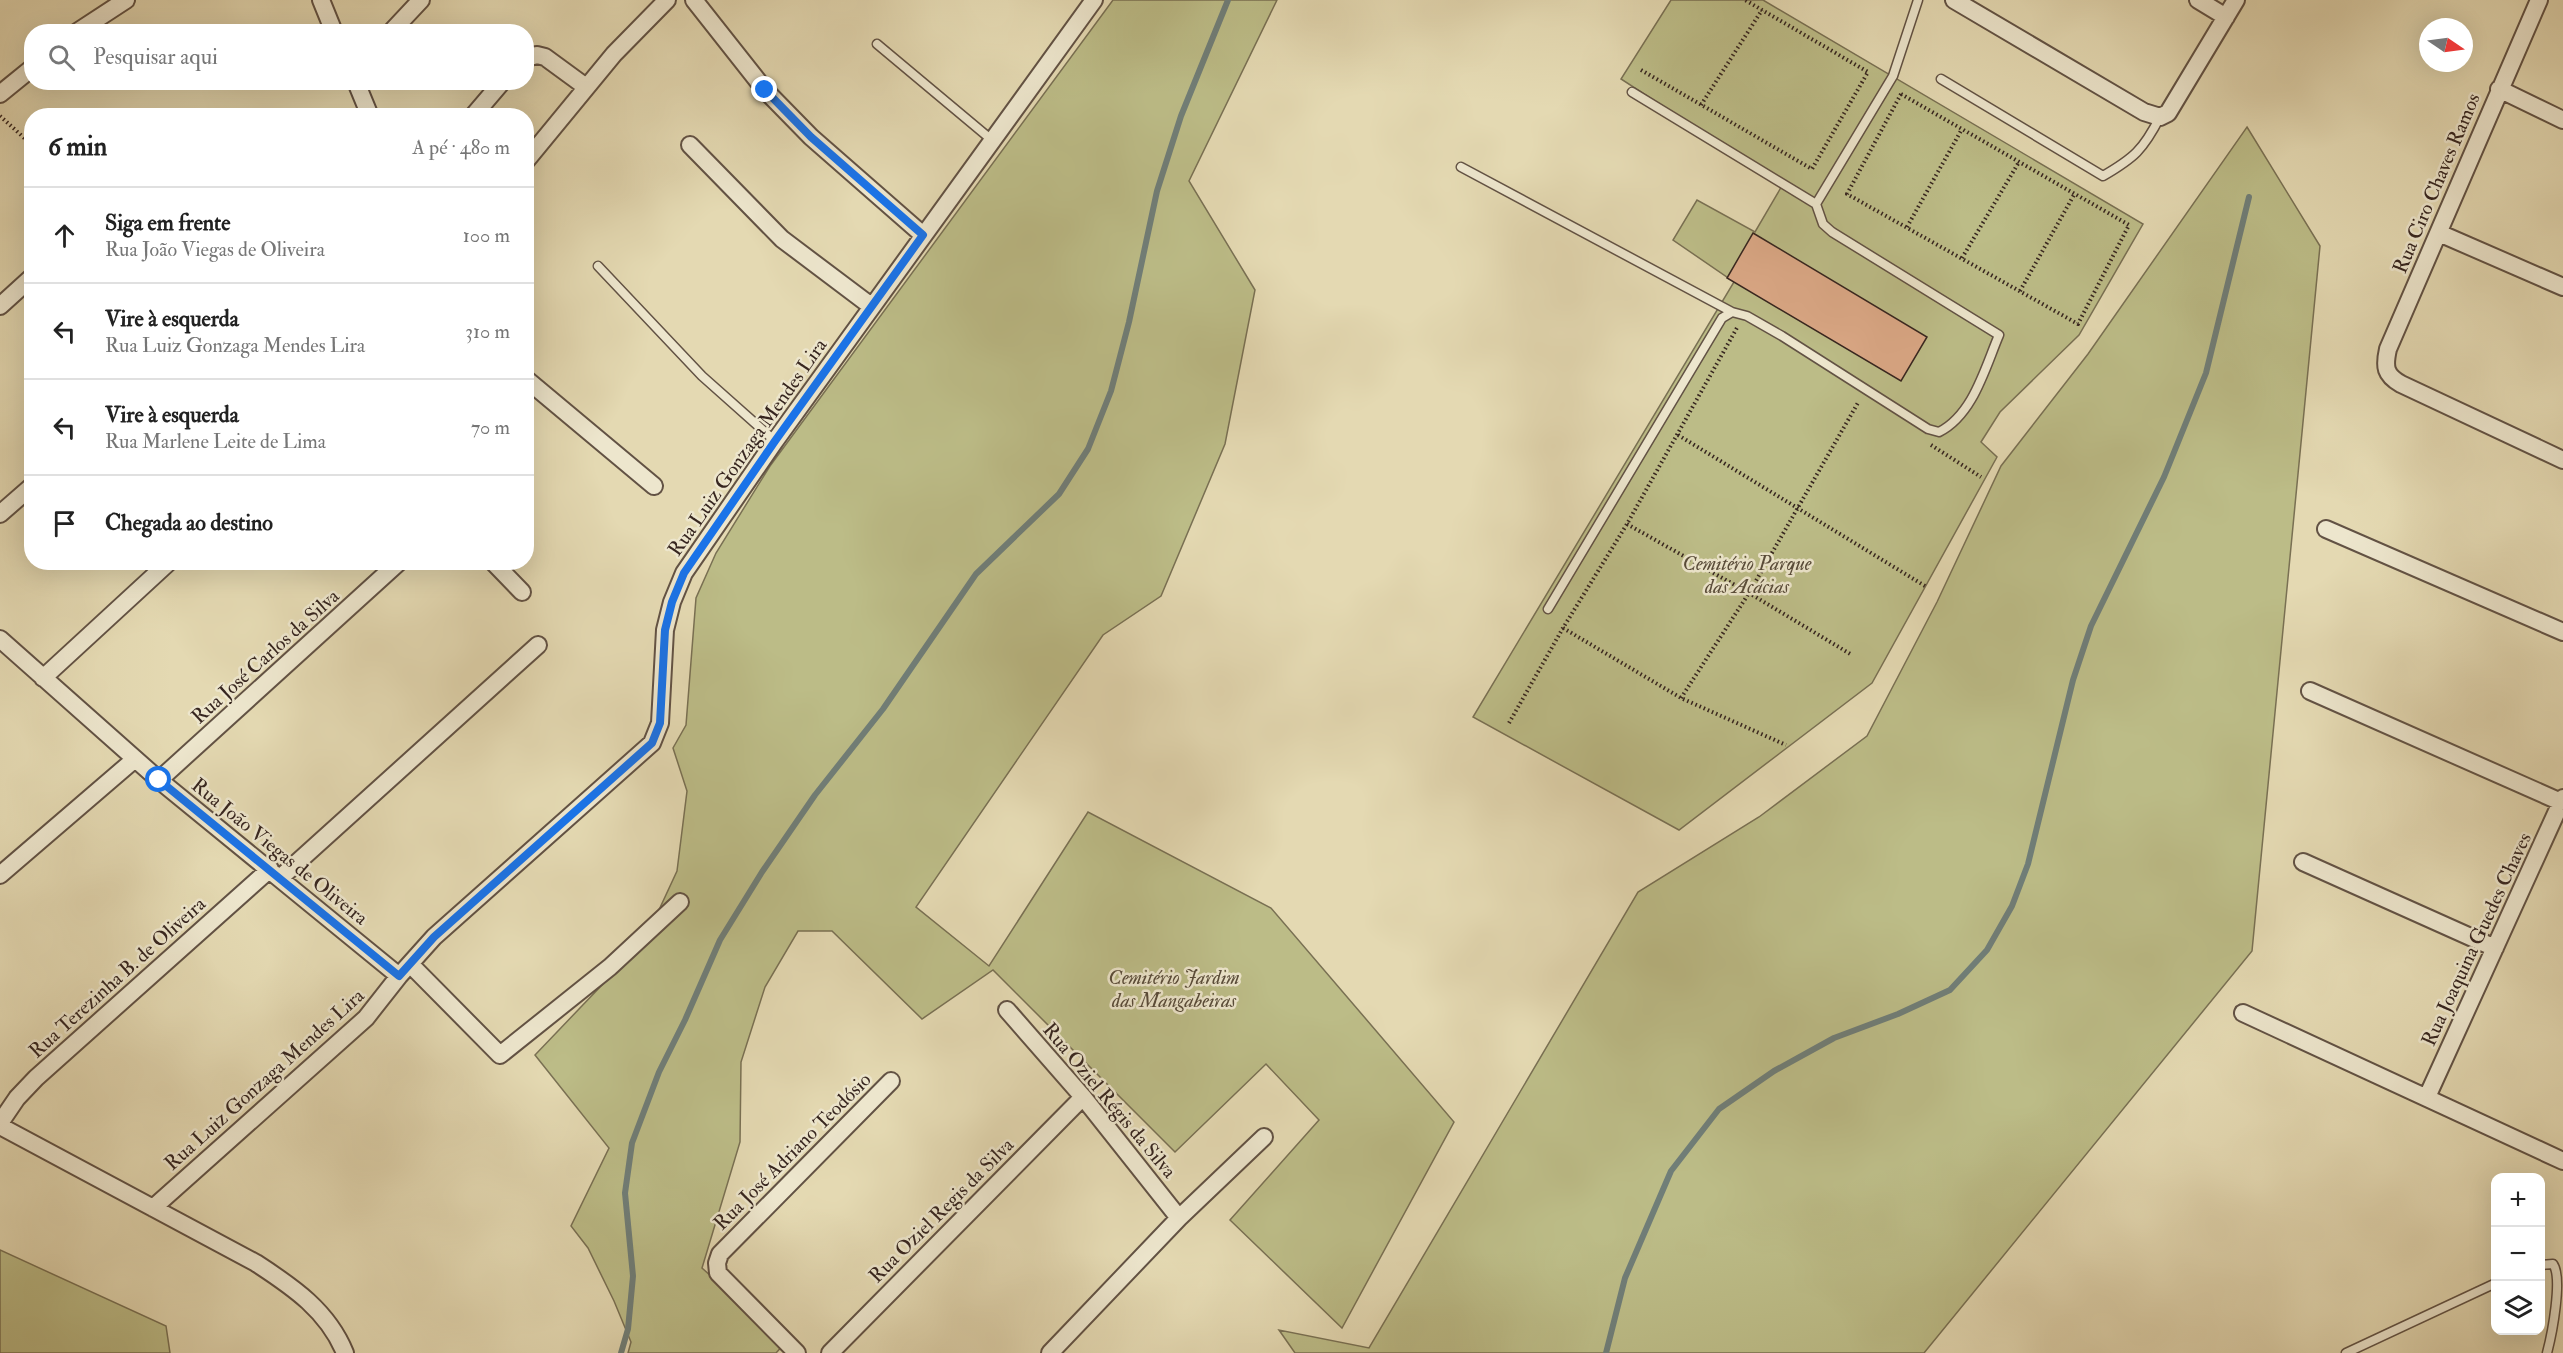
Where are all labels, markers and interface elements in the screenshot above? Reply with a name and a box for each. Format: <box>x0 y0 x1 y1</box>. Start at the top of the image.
north arrow <box>2419 18 2473 72</box>
search box <box>24 24 534 90</box>
icon: search <box>45 41 78 74</box>
text: Pesquisar aqui <box>93 43 218 71</box>
route end <box>751 76 777 102</box>
street label: Rua Ciro Chaves Ramos <box>2387 89 2486 277</box>
text: 6 min <box>48 131 107 163</box>
text: A pé · 480 m <box>412 135 510 160</box>
text: Siga em frente <box>105 209 230 237</box>
icon: ahead <box>48 219 81 252</box>
text: 100 m <box>463 223 510 248</box>
text: Rua João Viegas de Oliveira <box>105 237 325 262</box>
text: Vire à esquerda <box>105 305 239 333</box>
icon: left <box>48 315 81 348</box>
text: 310 m <box>465 319 510 344</box>
text: Rua Luiz Gonzaga Mendes Lira <box>105 333 365 358</box>
street label: Rua Luiz Gonzaga Mendes Lira <box>663 333 833 561</box>
text: Vire à esquerda <box>105 401 239 429</box>
icon: left <box>48 411 81 444</box>
text: 70 m <box>471 415 510 440</box>
text: Rua Marlene Leite de Lima <box>105 429 326 454</box>
icon: arrive <box>48 507 81 540</box>
text: Chegada ao destino <box>105 509 273 537</box>
park label: Cemitério Parque das Acácias <box>1683 551 1812 599</box>
street label: Rua José Carlos da Silva <box>186 583 345 729</box>
route start <box>145 766 171 792</box>
street label: Rua João Viegas de Oliveira <box>186 772 374 931</box>
street label: Rua Joaquina Guedes Chaves <box>2416 828 2537 1050</box>
street label: Rua Terezinha B. de Oliveira <box>24 891 211 1063</box>
park label: Cemitério Jardim das Mangabeiras <box>1108 965 1240 1013</box>
street label: Rua Luiz Gonzaga Mendes Lira <box>159 982 370 1176</box>
street label: Rua Oziel Régis da Silva <box>1037 1018 1182 1184</box>
street label: Rua José Adriano Teodósio <box>708 1067 876 1235</box>
street label: Rua Oziel Regis da Silva <box>864 1132 1020 1288</box>
map controls <box>2491 1173 2545 1335</box>
button: + <box>2491 1173 2545 1227</box>
button: − <box>2491 1227 2545 1281</box>
button: layers <box>2491 1281 2545 1335</box>

